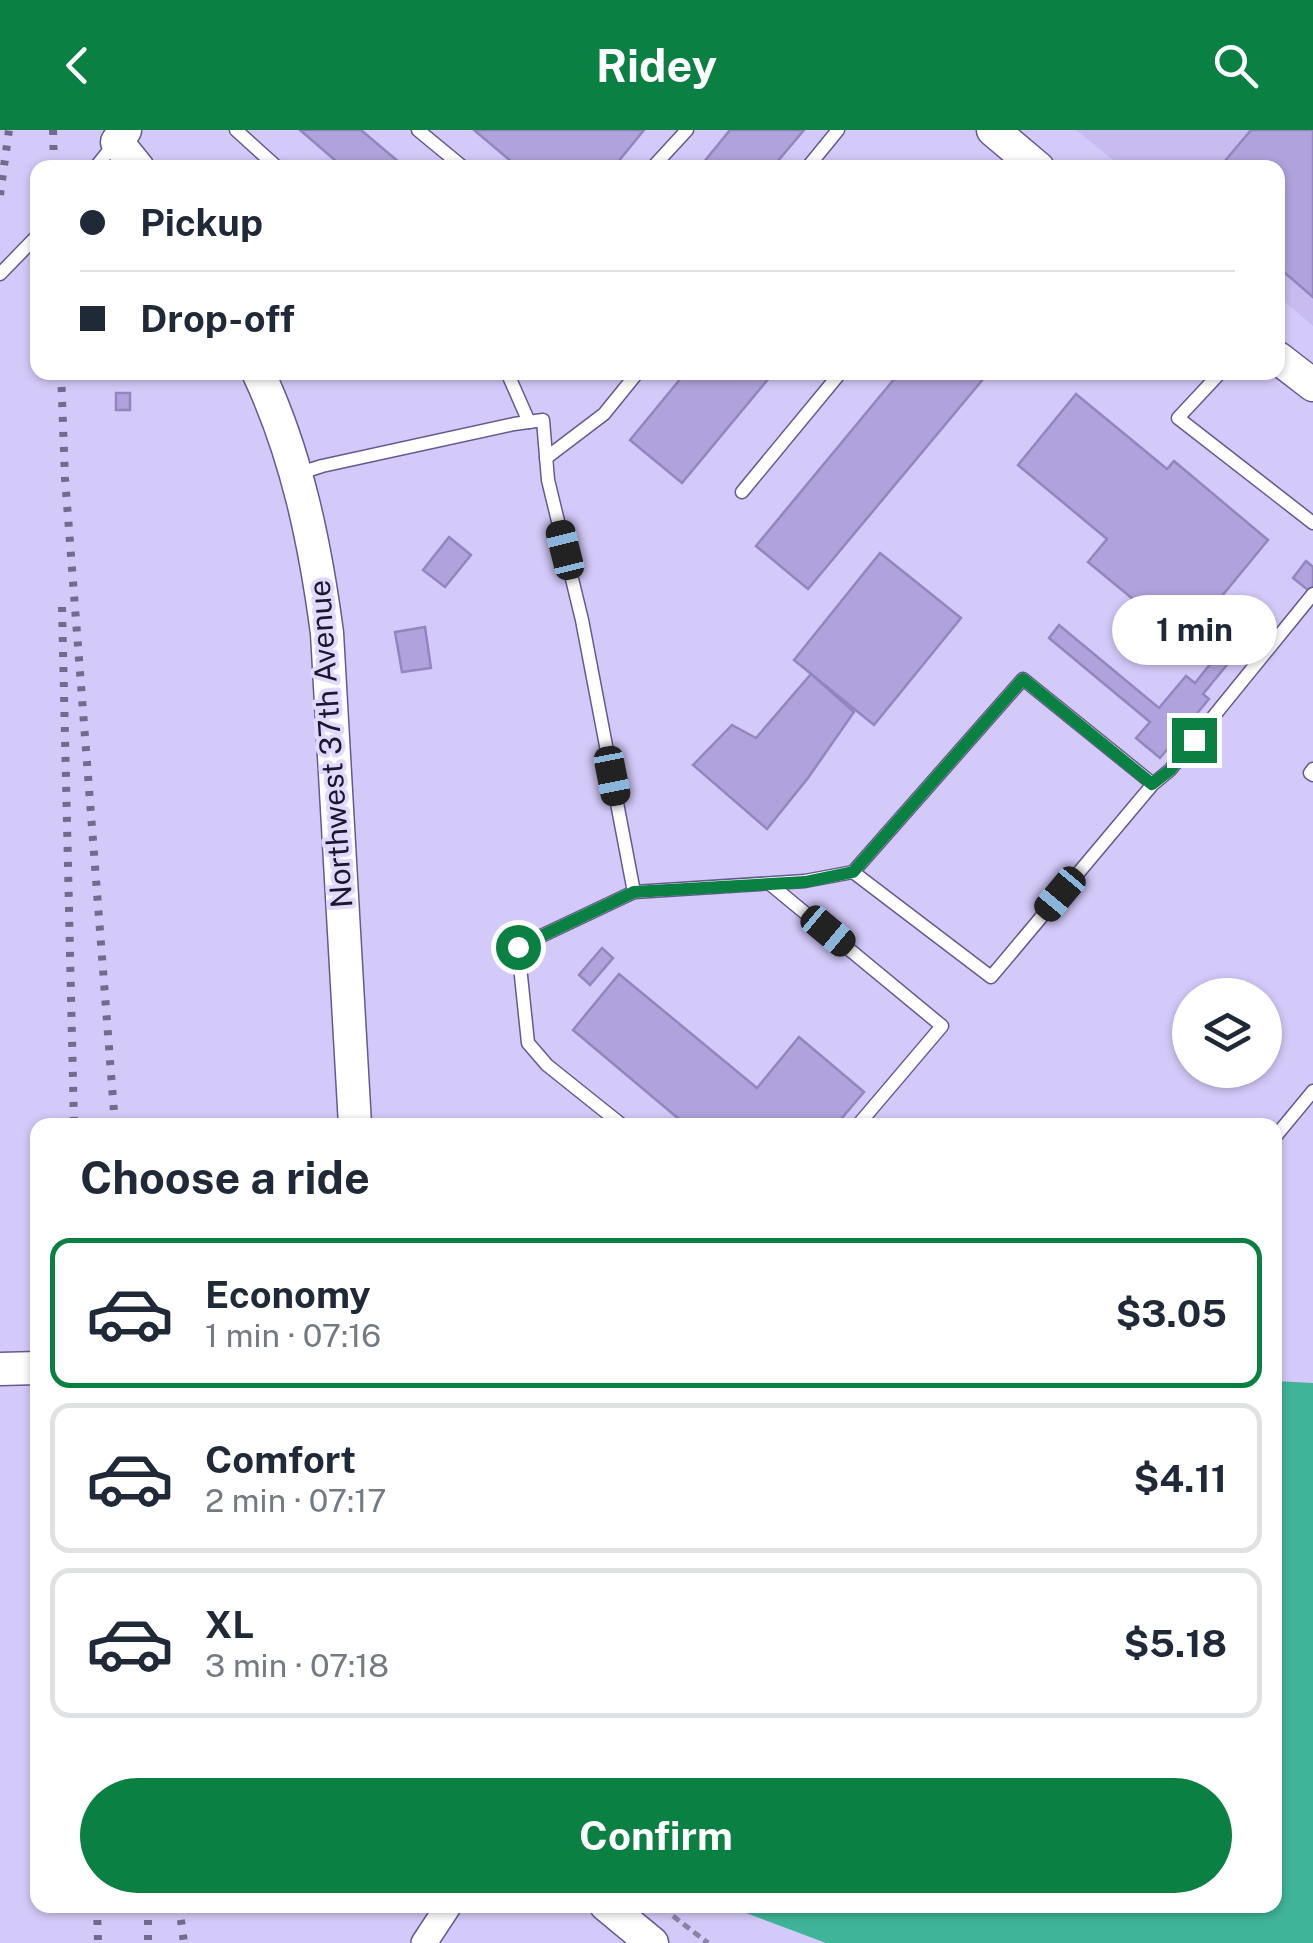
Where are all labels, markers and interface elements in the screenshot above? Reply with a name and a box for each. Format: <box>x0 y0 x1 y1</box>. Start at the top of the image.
icon: back <box>50 38 105 93</box>
icon: search <box>1208 38 1263 93</box>
text: Ridey <box>596 39 717 92</box>
text: Pickup <box>140 200 263 245</box>
text: Drop-off <box>140 296 295 341</box>
car <box>543 517 587 583</box>
street label: Northwest 37th Avenue <box>301 579 359 909</box>
callout: 1 min <box>1112 595 1276 665</box>
text: 1 min <box>1156 611 1233 648</box>
route end <box>1172 718 1217 763</box>
car <box>592 744 632 808</box>
car <box>1029 861 1091 927</box>
car <box>795 900 861 962</box>
route start <box>496 925 541 970</box>
map controls <box>1172 978 1282 1088</box>
button: layers <box>1172 978 1282 1088</box>
text: Choose a ride <box>80 1151 370 1204</box>
icon: car <box>85 1268 175 1358</box>
text: Economy <box>205 1272 371 1317</box>
text: $3.05 <box>1115 1291 1227 1336</box>
text: 1 min · 07:16 <box>205 1317 381 1354</box>
icon: car <box>85 1433 175 1523</box>
text: Comfort <box>205 1437 356 1482</box>
text: $4.11 <box>1133 1456 1227 1501</box>
text: 2 min · 07:17 <box>205 1482 386 1519</box>
icon: car <box>85 1598 175 1688</box>
text: XL <box>205 1602 254 1647</box>
text: $5.18 <box>1123 1621 1227 1666</box>
text: 3 min · 07:18 <box>205 1647 389 1684</box>
button: Confirm <box>80 1778 1232 1893</box>

